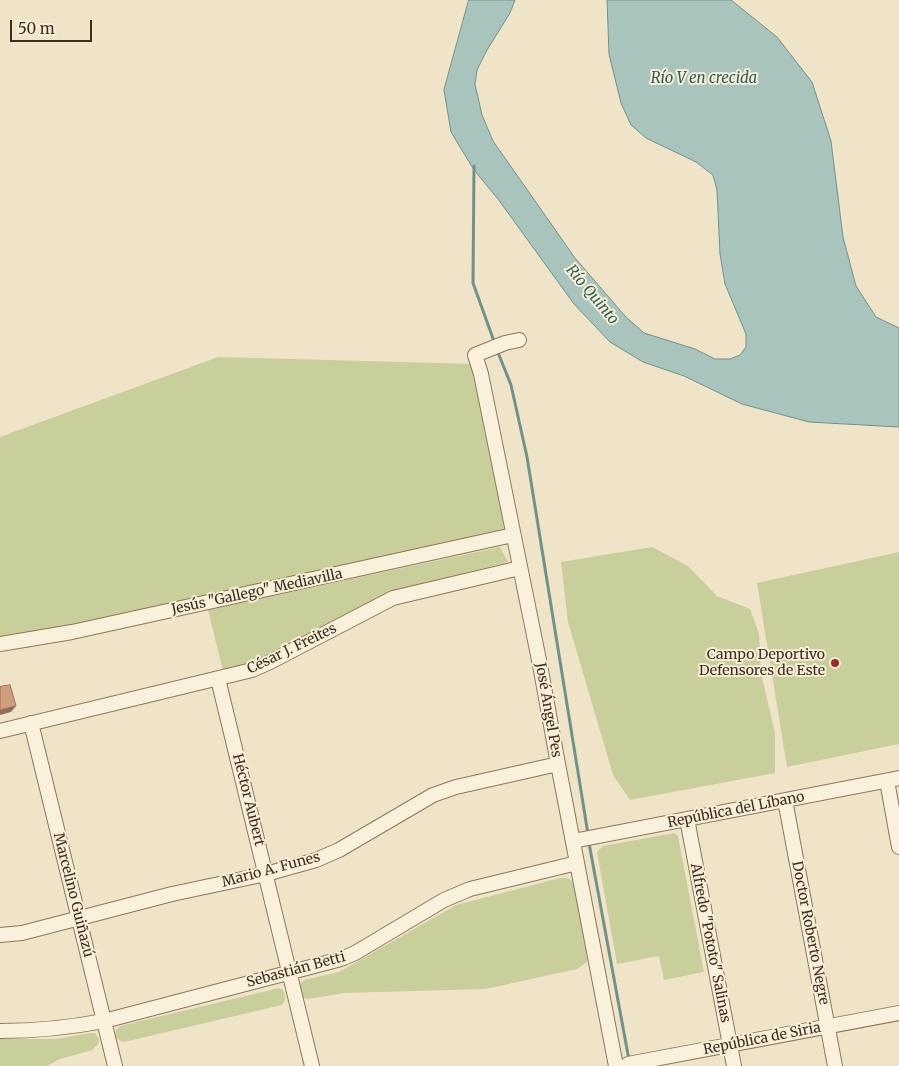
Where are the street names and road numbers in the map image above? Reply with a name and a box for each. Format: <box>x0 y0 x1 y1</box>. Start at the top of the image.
street label: Jesús "Gallego" Mediavilla <box>170 566 344 618</box>
street label: César J. Freites <box>245 620 339 678</box>
street label: José Ángel Pes <box>531 661 565 759</box>
street label: Héctor Aubert <box>228 752 268 848</box>
street label: República del Líbano <box>666 788 806 832</box>
street label: Marcelino Guiñazú <box>49 831 97 959</box>
street label: Mario A. Funes <box>220 849 322 891</box>
street label: Doctor Roberto Negre <box>788 860 832 1006</box>
street label: Alfredo "Pototo" Salinas <box>686 862 734 1024</box>
street label: Sebastián Betti <box>245 949 347 991</box>
street label: República de Siria <box>702 1019 822 1059</box>

